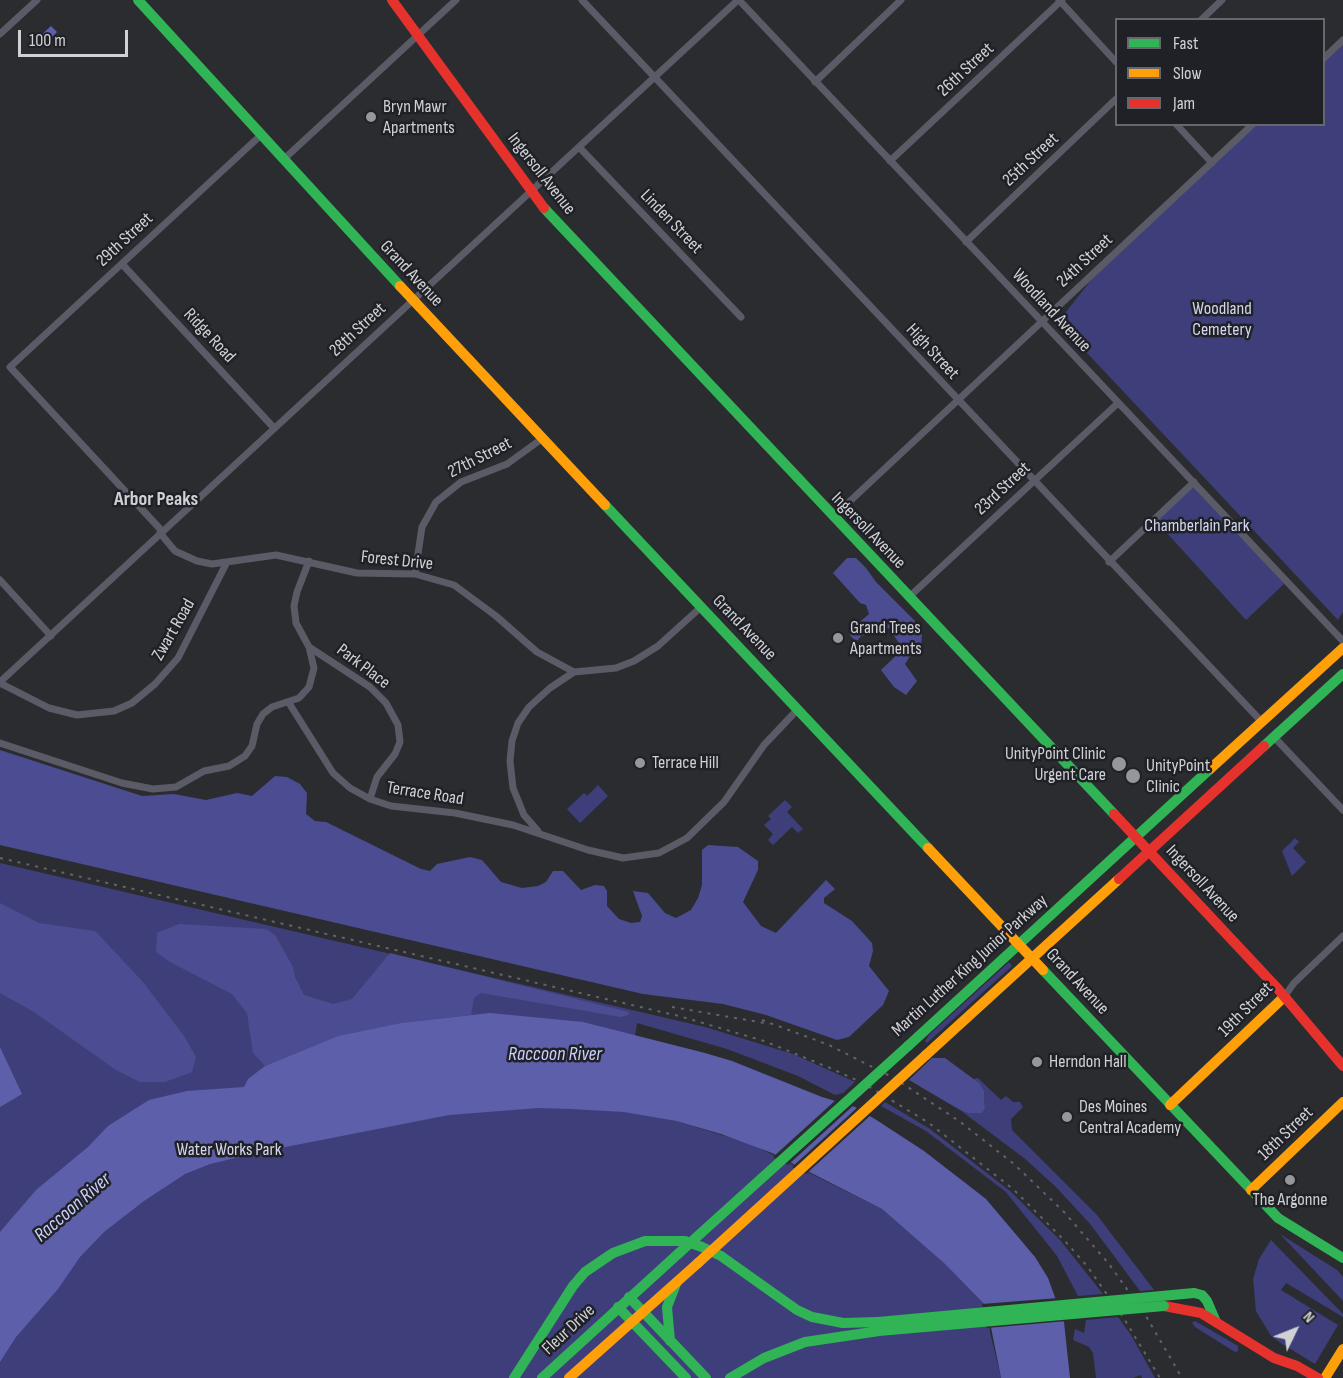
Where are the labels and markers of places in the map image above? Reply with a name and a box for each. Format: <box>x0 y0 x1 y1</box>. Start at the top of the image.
place label: Bryn Mawr Apartments <box>383 96 455 138</box>
marker: Bryn Mawr Apartments <box>364 110 378 124</box>
place label: Grand Trees Apartments <box>850 617 922 660</box>
marker: Grand Trees Apartments <box>831 631 845 645</box>
place label: UnityPoint Clinic Urgent Care <box>1005 743 1106 786</box>
place label: Terrace Hill <box>652 752 719 774</box>
marker: UnityPoint Clinic Urgent Care <box>1110 755 1128 773</box>
place label: UnityPoint Clinic <box>1146 755 1210 798</box>
marker: Terrace Hill <box>633 756 647 770</box>
marker: UnityPoint Clinic <box>1124 767 1142 785</box>
place label: Herndon Hall <box>1049 1051 1127 1073</box>
marker: Herndon Hall <box>1030 1055 1044 1069</box>
place label: Des Moines Central Academy <box>1079 1096 1181 1138</box>
marker: Des Moines Central Academy <box>1060 1110 1074 1124</box>
marker: The Argonne <box>1283 1173 1297 1187</box>
place label: The Argonne <box>1253 1189 1327 1211</box>

